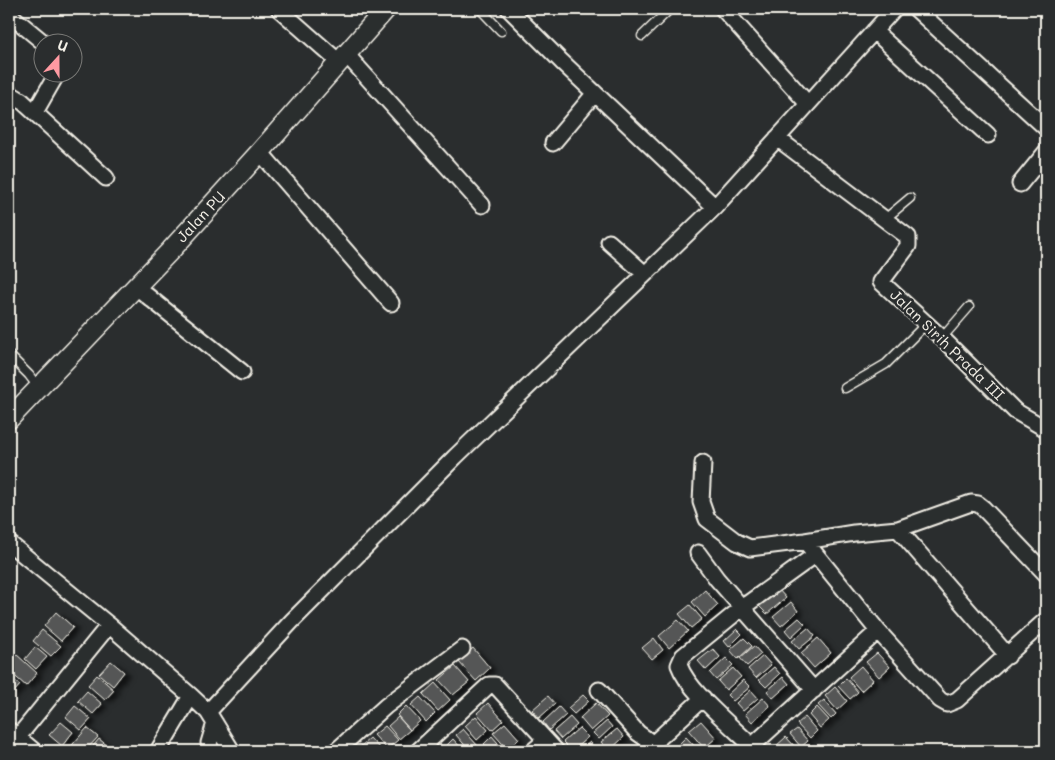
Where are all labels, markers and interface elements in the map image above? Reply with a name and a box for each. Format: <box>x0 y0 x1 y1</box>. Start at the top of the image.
north arrow <box>32 32 82 82</box>
text: U <box>55 35 71 56</box>
street label: Jalan PU <box>171 186 229 246</box>
street label: Jalan Sirih Prada III <box>886 284 1009 404</box>

